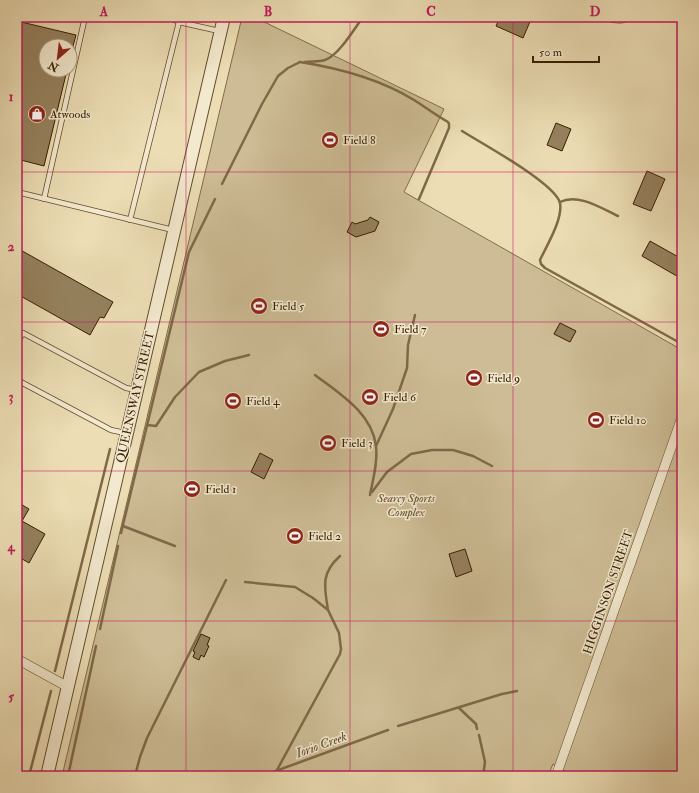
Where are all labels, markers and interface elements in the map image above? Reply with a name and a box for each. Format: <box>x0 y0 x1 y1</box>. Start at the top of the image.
text: A <box>99 4 109 20</box>
text: B <box>264 4 272 20</box>
text: C <box>426 4 436 20</box>
text: D <box>590 4 601 20</box>
north arrow <box>38 38 78 78</box>
scale bar <box>533 38 599 64</box>
text: 50 m <box>539 45 563 60</box>
text: N <box>45 58 62 75</box>
text: 1 <box>9 89 14 105</box>
shop icon: Atwoods <box>27 104 47 124</box>
place label: Atwoods <box>49 107 90 122</box>
sports icon: Field 8 <box>320 130 340 150</box>
place label: Field 8 <box>343 133 376 148</box>
text: 2 <box>8 239 15 255</box>
sports icon: Field 5 <box>249 296 269 316</box>
place label: Field 5 <box>272 299 305 314</box>
sports icon: Field 7 <box>371 319 391 339</box>
place label: Field 7 <box>394 322 427 337</box>
street label: QUEENSWAY STREET <box>113 330 158 464</box>
sports icon: Field 9 <box>464 368 484 388</box>
place label: Field 9 <box>487 371 520 386</box>
sports icon: Field 6 <box>360 387 380 407</box>
text: 3 <box>9 389 14 405</box>
place label: Field 6 <box>383 390 417 405</box>
sports icon: Field 4 <box>223 391 243 411</box>
place label: Field 4 <box>246 394 280 409</box>
sports icon: Field 10 <box>586 410 606 430</box>
place label: Field 10 <box>609 413 646 428</box>
sports icon: Field 3 <box>318 433 338 453</box>
place label: Field 3 <box>341 436 373 451</box>
sports icon: Field 1 <box>182 479 202 499</box>
place label: Field 1 <box>205 482 236 497</box>
park label: Searcy Sports Complex <box>376 491 435 520</box>
sports icon: Field 2 <box>285 526 305 546</box>
street label: HIGGINSON STREET <box>580 528 637 656</box>
place label: Field 2 <box>308 529 341 544</box>
text: 4 <box>6 539 15 555</box>
text: 5 <box>8 689 14 705</box>
water label: Iorio Creek <box>293 728 349 762</box>

